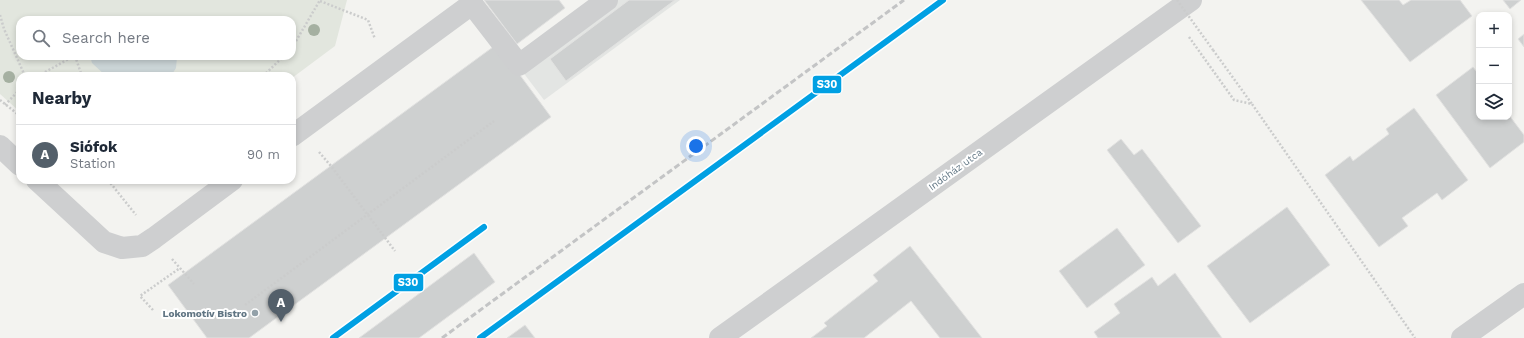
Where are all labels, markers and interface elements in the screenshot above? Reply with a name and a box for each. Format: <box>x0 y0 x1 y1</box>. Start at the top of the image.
map controls <box>1476 12 1512 120</box>
button: + <box>1476 12 1512 48</box>
search box <box>16 16 296 60</box>
icon: search <box>30 27 52 49</box>
text: Search here <box>62 29 150 47</box>
button: − <box>1476 48 1512 84</box>
line badge: S30 <box>812 75 842 94</box>
text: S30 <box>817 78 837 91</box>
button: layers <box>1476 84 1512 120</box>
text: Nearby <box>32 88 91 108</box>
your location <box>686 136 706 156</box>
text: Siófok <box>70 138 117 156</box>
street label: Indóház utca <box>926 146 985 193</box>
text: A <box>41 147 49 162</box>
text: 90 m <box>247 147 280 162</box>
text: Station <box>70 156 116 171</box>
line badge: S30 <box>393 273 424 292</box>
text: S30 <box>398 276 418 289</box>
pin: A <box>268 289 294 322</box>
place label: Lokomotív Bistro <box>163 308 247 319</box>
marker: Lokomotív Bistro <box>250 308 260 318</box>

